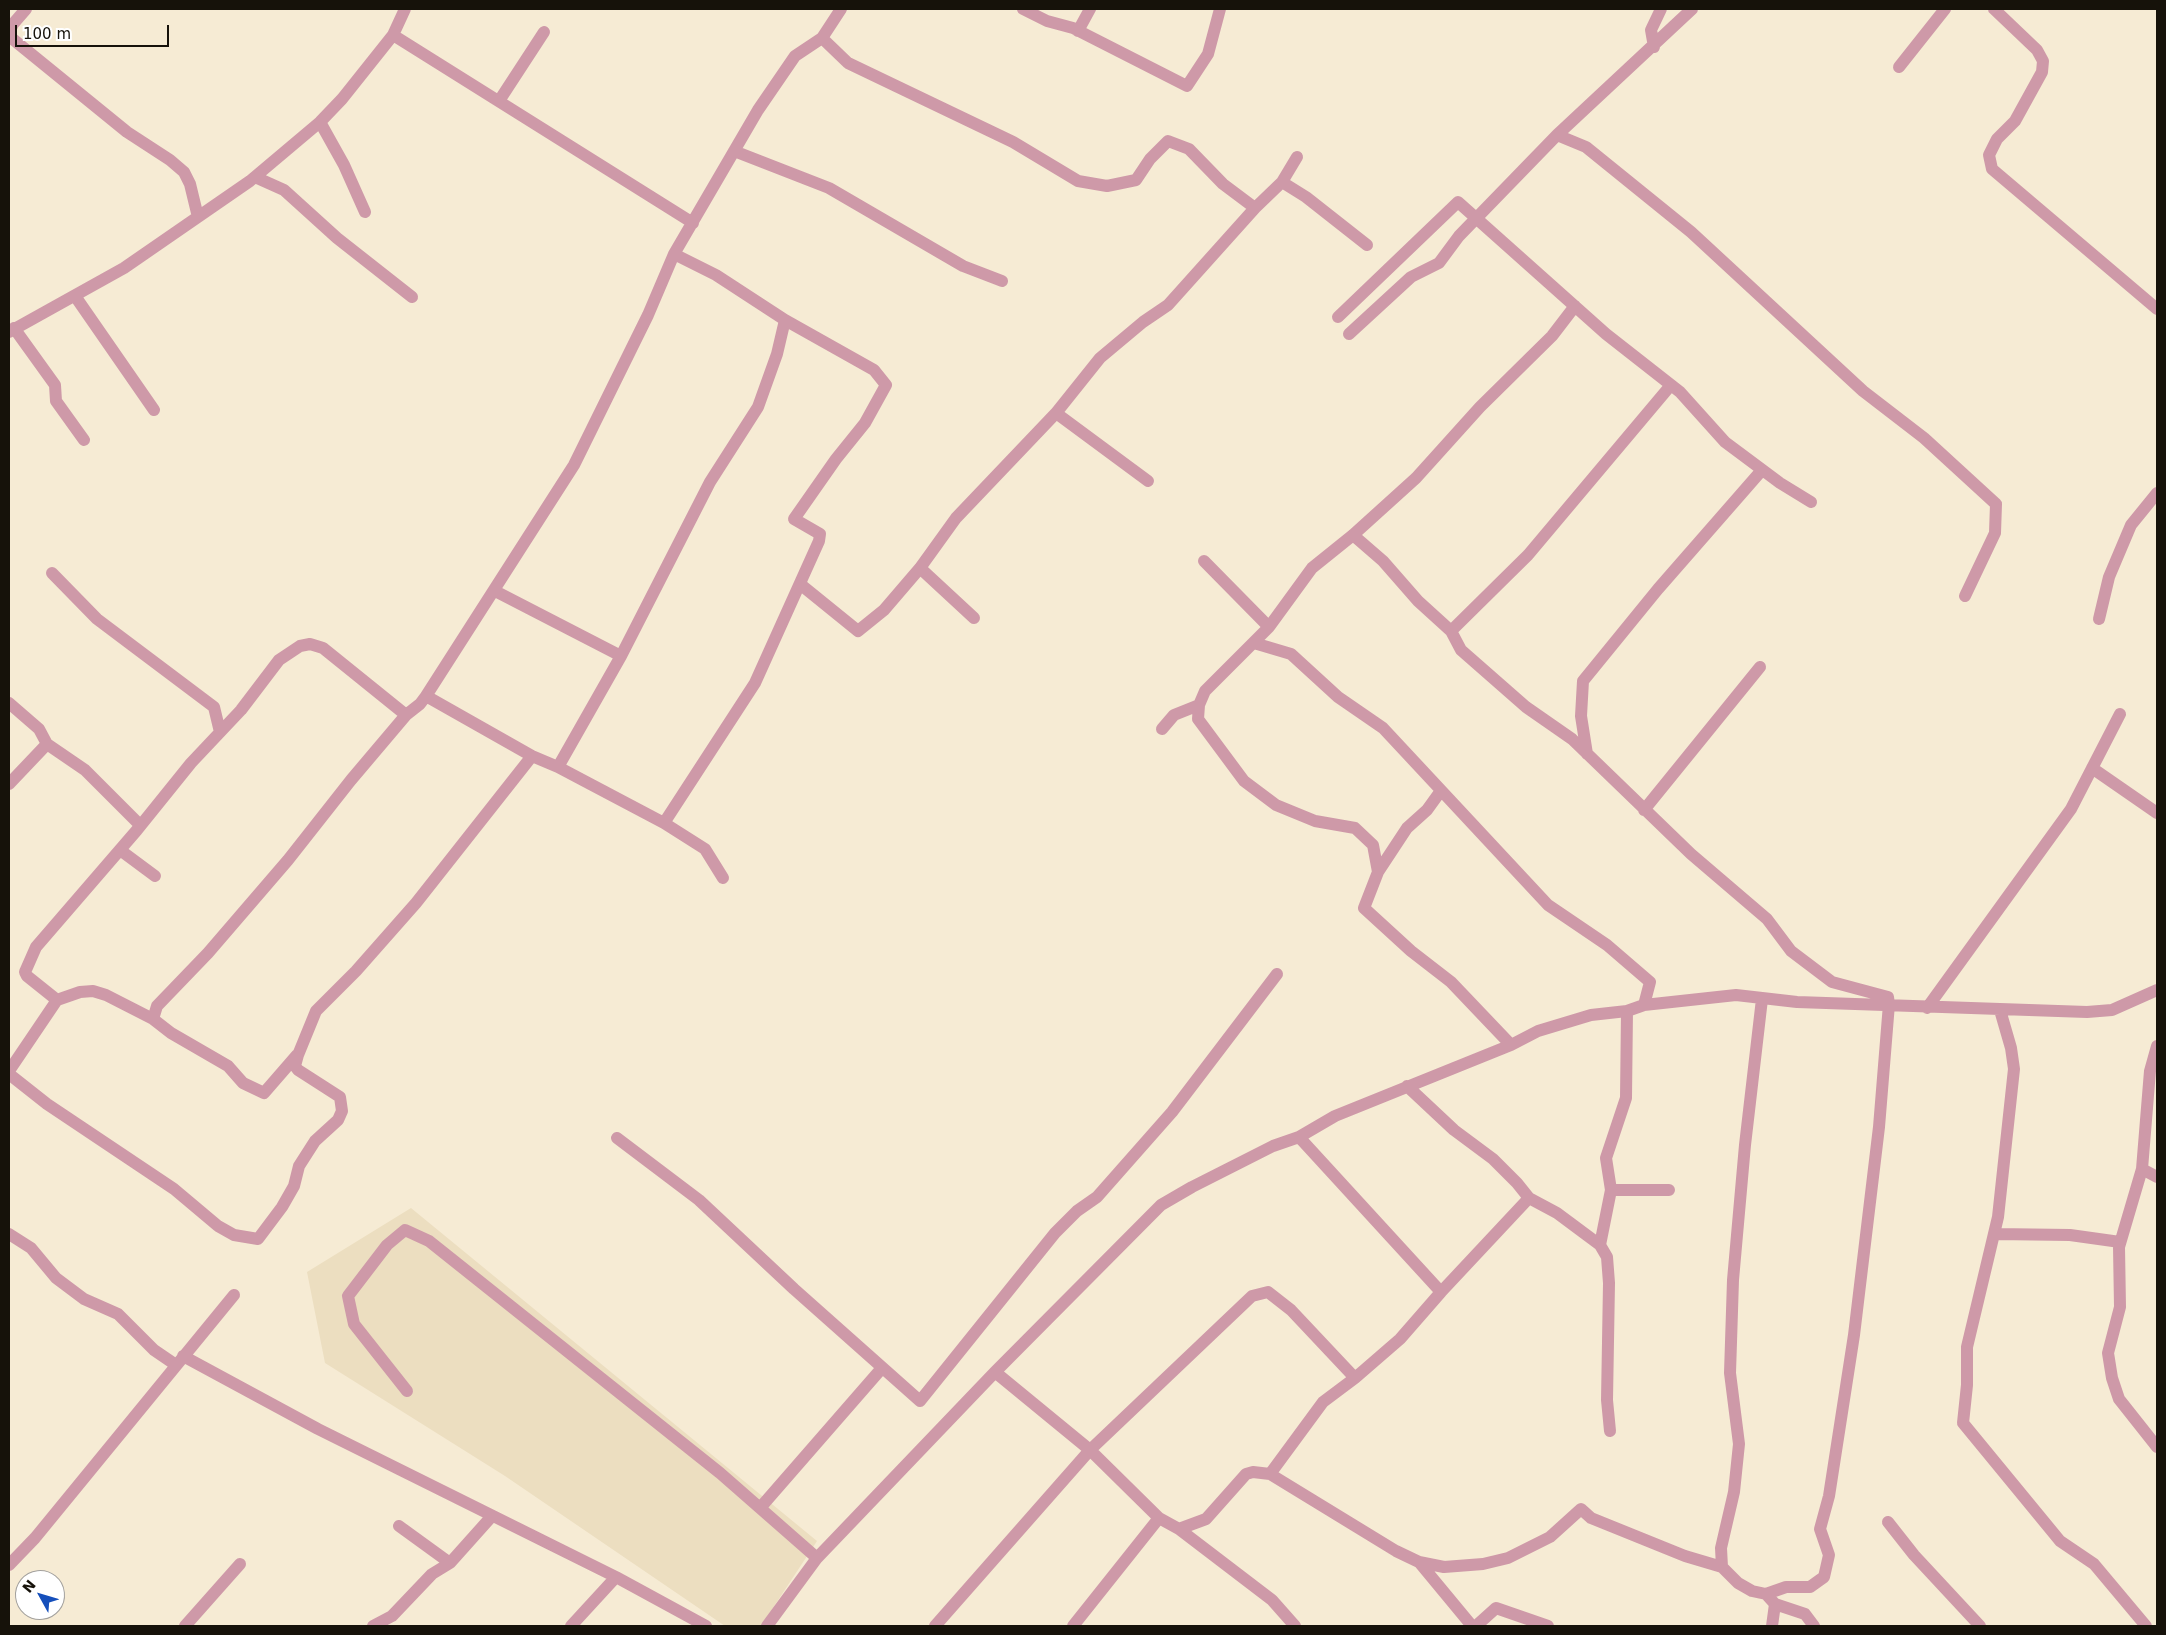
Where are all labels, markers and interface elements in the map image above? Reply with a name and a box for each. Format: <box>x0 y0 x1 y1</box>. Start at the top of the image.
scale bar <box>18 15 171 47</box>
text: 100 m <box>23 25 71 43</box>
north arrow <box>15 1570 65 1620</box>
text: N <box>19 1577 39 1596</box>

